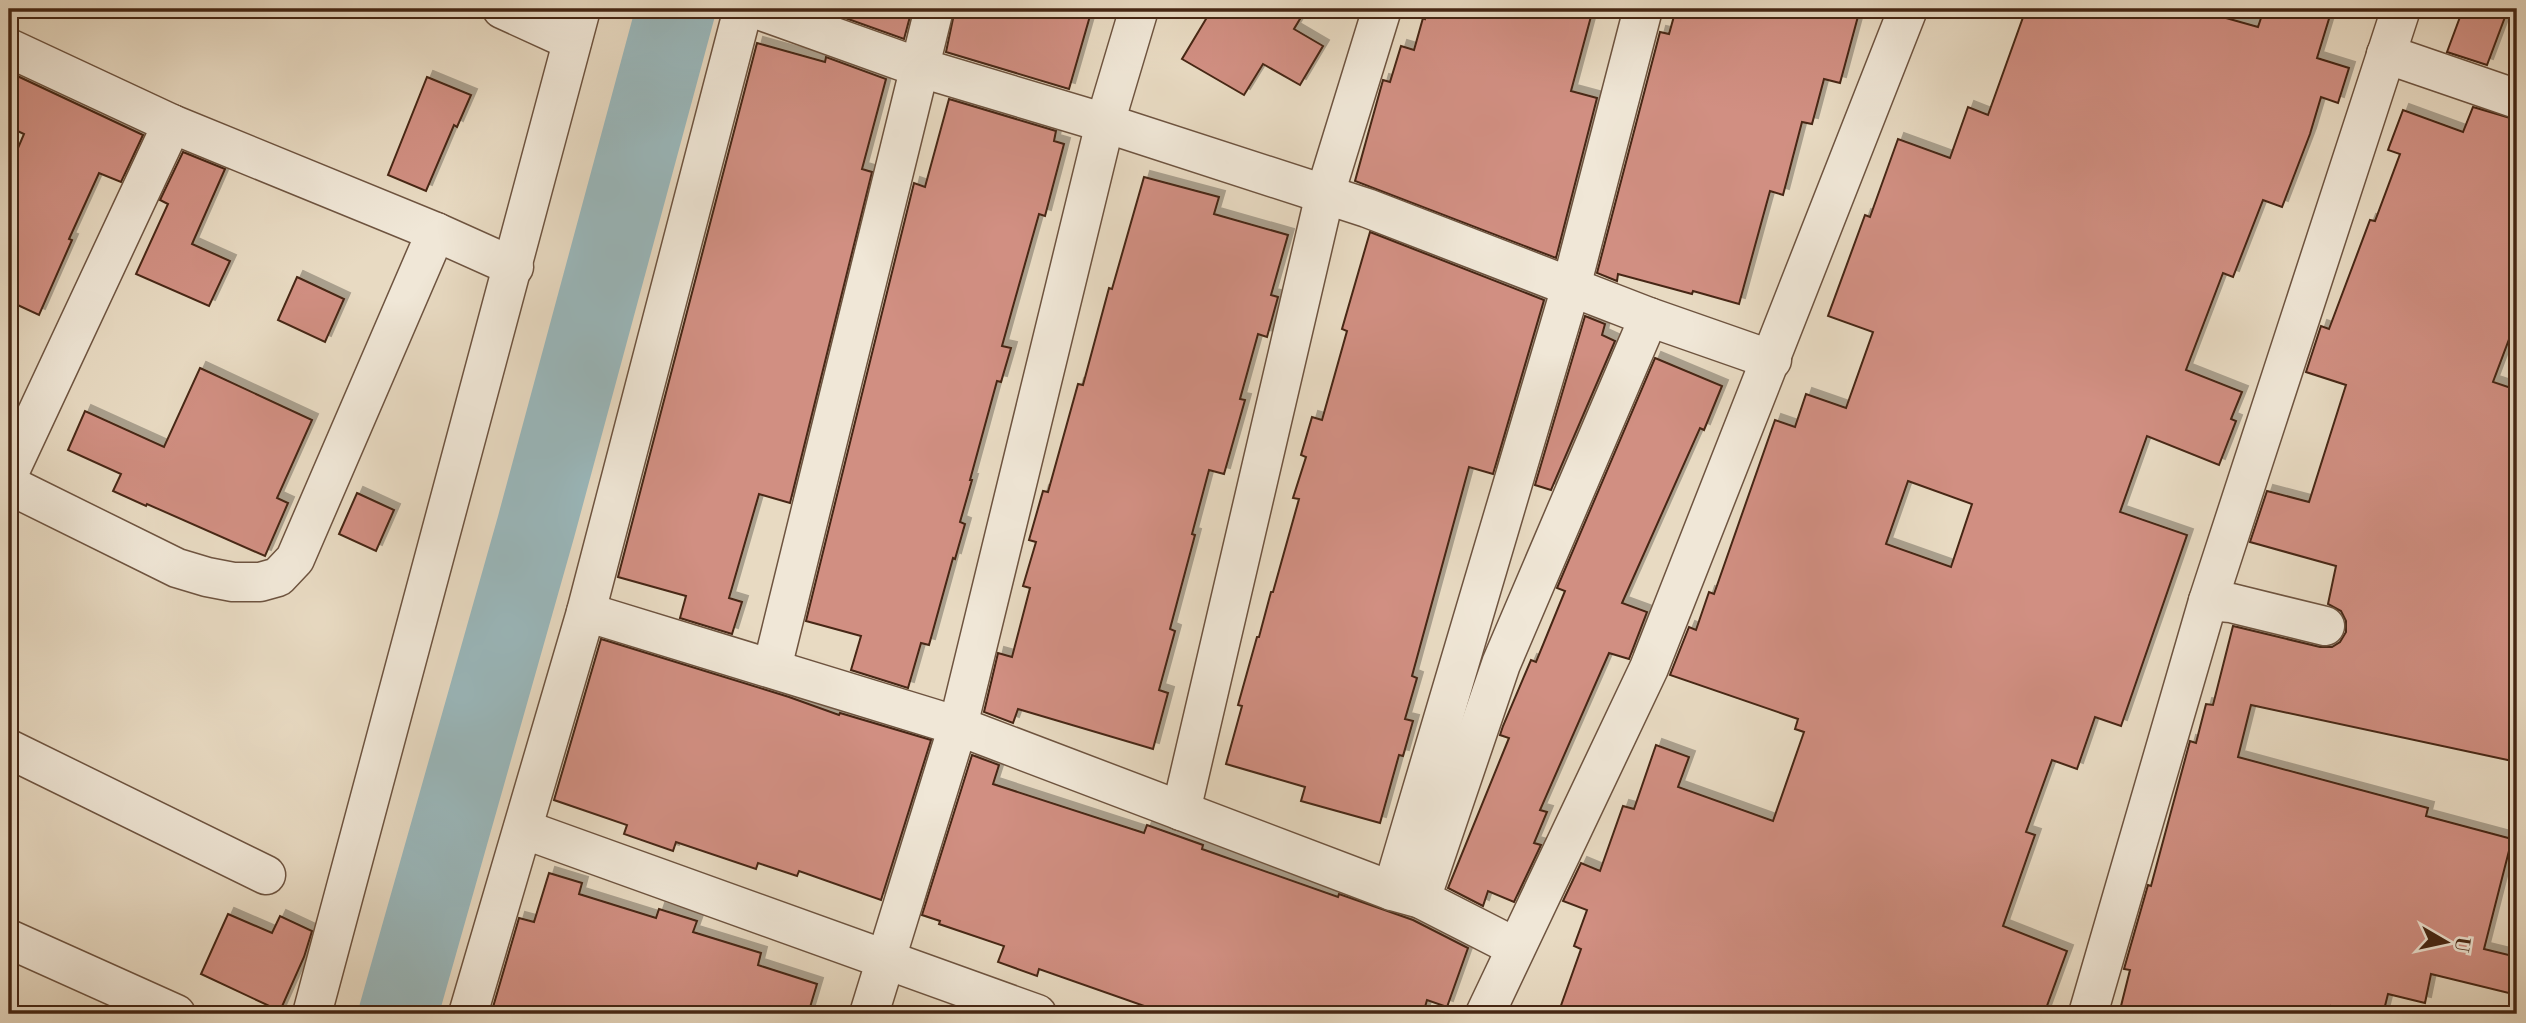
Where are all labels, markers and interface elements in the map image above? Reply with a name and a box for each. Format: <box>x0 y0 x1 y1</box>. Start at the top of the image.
north arrow <box>2410 908 2480 978</box>
text: U <box>2449 935 2475 954</box>

